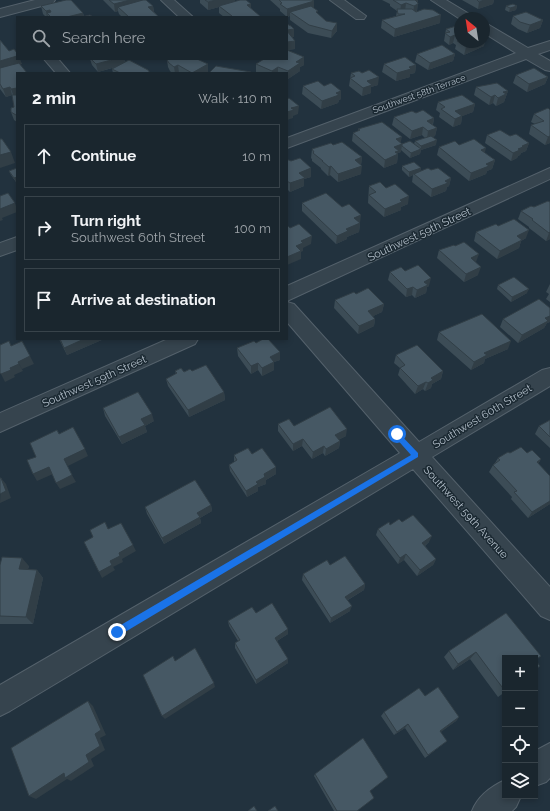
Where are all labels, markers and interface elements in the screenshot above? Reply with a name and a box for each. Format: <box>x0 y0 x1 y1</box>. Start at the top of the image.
north arrow <box>454 12 490 48</box>
search box <box>16 16 288 60</box>
icon: search <box>30 27 52 49</box>
text: Search here <box>62 29 145 47</box>
street label: Southwest 58th Terrace <box>371 72 467 115</box>
text: 2 min <box>32 88 76 108</box>
text: Walk · 110 m <box>198 91 272 106</box>
icon: ahead <box>33 145 55 167</box>
text: Continue <box>71 147 136 165</box>
text: 10 m <box>242 149 271 164</box>
street label: Southwest 59th Street <box>365 205 473 264</box>
text: Turn right <box>71 212 141 230</box>
icon: right <box>33 217 55 239</box>
text: 100 m <box>234 221 271 236</box>
text: Southwest 60th Street <box>71 230 205 245</box>
icon: arrive <box>33 289 55 311</box>
text: Arrive at destination <box>71 291 216 309</box>
street label: Southwest 59th Street <box>40 353 149 410</box>
street label: Southwest 60th Street <box>430 381 535 451</box>
route start <box>388 425 406 443</box>
street label: Southwest 59th Avenue <box>421 463 511 562</box>
route end <box>108 623 126 641</box>
map controls <box>502 655 538 799</box>
button: + <box>502 655 538 691</box>
button: − <box>502 691 538 727</box>
button: locate <box>502 727 538 763</box>
button: layers <box>502 763 538 799</box>

